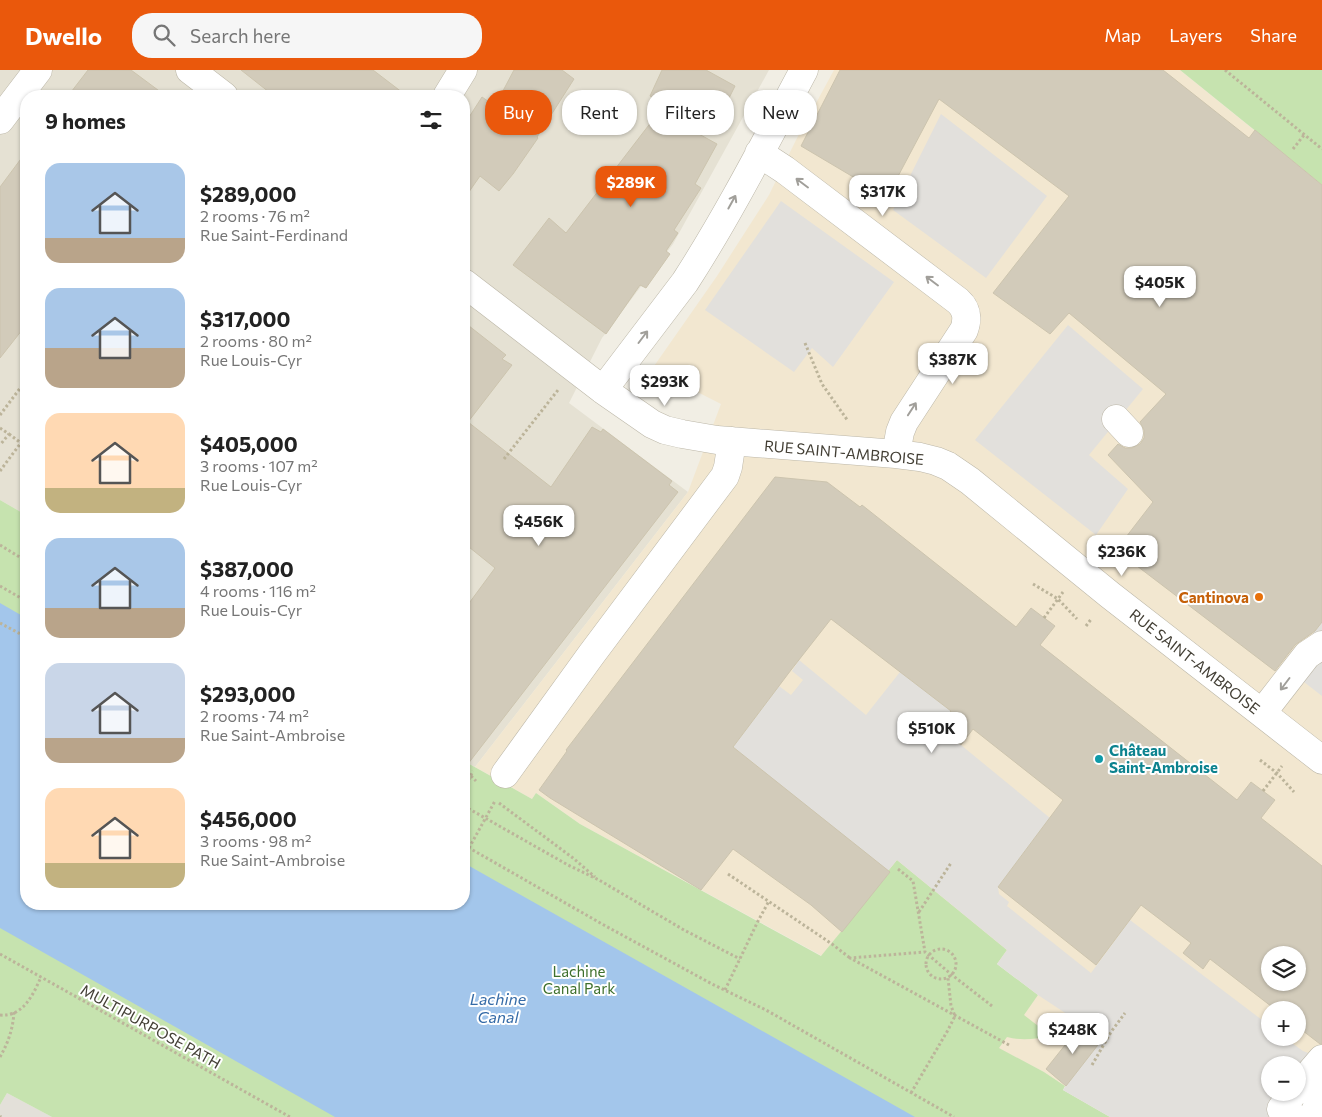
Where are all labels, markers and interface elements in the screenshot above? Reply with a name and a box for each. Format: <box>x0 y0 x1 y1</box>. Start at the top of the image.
search box <box>132 13 482 58</box>
text: Dwello <box>25 21 102 50</box>
icon: search <box>150 21 178 49</box>
text: Search here <box>190 24 291 47</box>
text: Map <box>1104 24 1141 46</box>
text: Layers <box>1169 24 1222 46</box>
text: Share <box>1250 24 1297 46</box>
chip: Buy <box>485 90 552 135</box>
chip: Rent <box>562 90 637 135</box>
chip: Filters <box>647 90 734 135</box>
chip: New <box>744 90 817 135</box>
icon: filters <box>417 106 445 134</box>
text: 9 homes <box>45 108 126 133</box>
pin: $289K <box>596 166 666 208</box>
text: $289K <box>606 172 656 191</box>
pin: $317K <box>848 174 918 217</box>
one-way arrow <box>795 178 809 188</box>
text: $289,000 <box>200 181 296 206</box>
text: $317K <box>860 181 906 200</box>
icon: home <box>85 183 145 243</box>
one-way arrow <box>728 195 737 210</box>
text: 2 rooms · 76 m² <box>200 206 310 225</box>
text: Rue Saint-Ferdinand <box>200 225 348 244</box>
pin: $405K <box>1125 266 1195 308</box>
text: $405K <box>1135 272 1185 291</box>
one-way arrow <box>926 275 939 286</box>
text: $317,000 <box>200 306 291 331</box>
icon: home <box>85 308 145 368</box>
text: 2 rooms · 80 m² <box>200 331 312 350</box>
one-way arrow <box>637 331 648 344</box>
pin: $387K <box>918 342 988 385</box>
text: $387K <box>929 349 977 368</box>
text: Rue Louis-Cyr <box>200 350 302 369</box>
pin: $293K <box>630 364 700 407</box>
text: $293K <box>641 371 689 390</box>
one-way arrow <box>908 402 918 416</box>
text: $405,000 <box>200 431 298 456</box>
icon: home <box>85 433 145 493</box>
street label: RUE SAINT-AMBROISE <box>763 436 925 468</box>
text: 3 rooms · 107 m² <box>200 456 318 475</box>
text: Rue Louis-Cyr <box>200 475 302 494</box>
pin: $456K <box>504 504 574 547</box>
text: $456K <box>514 511 564 530</box>
pin: $236K <box>1087 534 1157 577</box>
text: $236K <box>1098 541 1146 560</box>
text: $387,000 <box>200 556 294 581</box>
icon: home <box>85 558 145 618</box>
text: 4 rooms · 116 m² <box>200 581 316 600</box>
place label: Cantinova <box>1178 588 1249 606</box>
marker: Cantinova <box>1253 591 1265 603</box>
text: Rue Louis-Cyr <box>200 600 302 619</box>
street label: RUE SAINT-AMBROISE <box>1126 605 1264 717</box>
one-way arrow <box>1279 677 1290 690</box>
text: $293,000 <box>200 681 295 706</box>
icon: home <box>85 683 145 743</box>
text: 2 rooms · 74 m² <box>200 706 309 725</box>
pin: $510K <box>897 712 967 754</box>
text: $510K <box>908 718 956 737</box>
text: Rue Saint-Ambroise <box>200 725 345 744</box>
place label: Château Saint-Ambroise <box>1109 741 1218 776</box>
marker: Château Saint-Ambroise <box>1093 753 1105 765</box>
text: $456,000 <box>200 806 297 831</box>
icon: home <box>85 808 145 868</box>
text: 3 rooms · 98 m² <box>200 831 311 850</box>
text: Rue Saint-Ambroise <box>200 850 345 869</box>
map controls <box>1261 946 1306 1101</box>
button: layers <box>1261 946 1306 991</box>
park label: Lachine Canal Park <box>543 962 615 997</box>
street label: MULTIPURPOSE PATH <box>78 980 224 1072</box>
water label: Lachine Canal <box>470 989 527 1026</box>
button: + <box>1261 1001 1306 1046</box>
pin: $248K <box>1038 1012 1108 1055</box>
text: $248K <box>1049 1019 1097 1038</box>
button: − <box>1261 1056 1306 1101</box>

